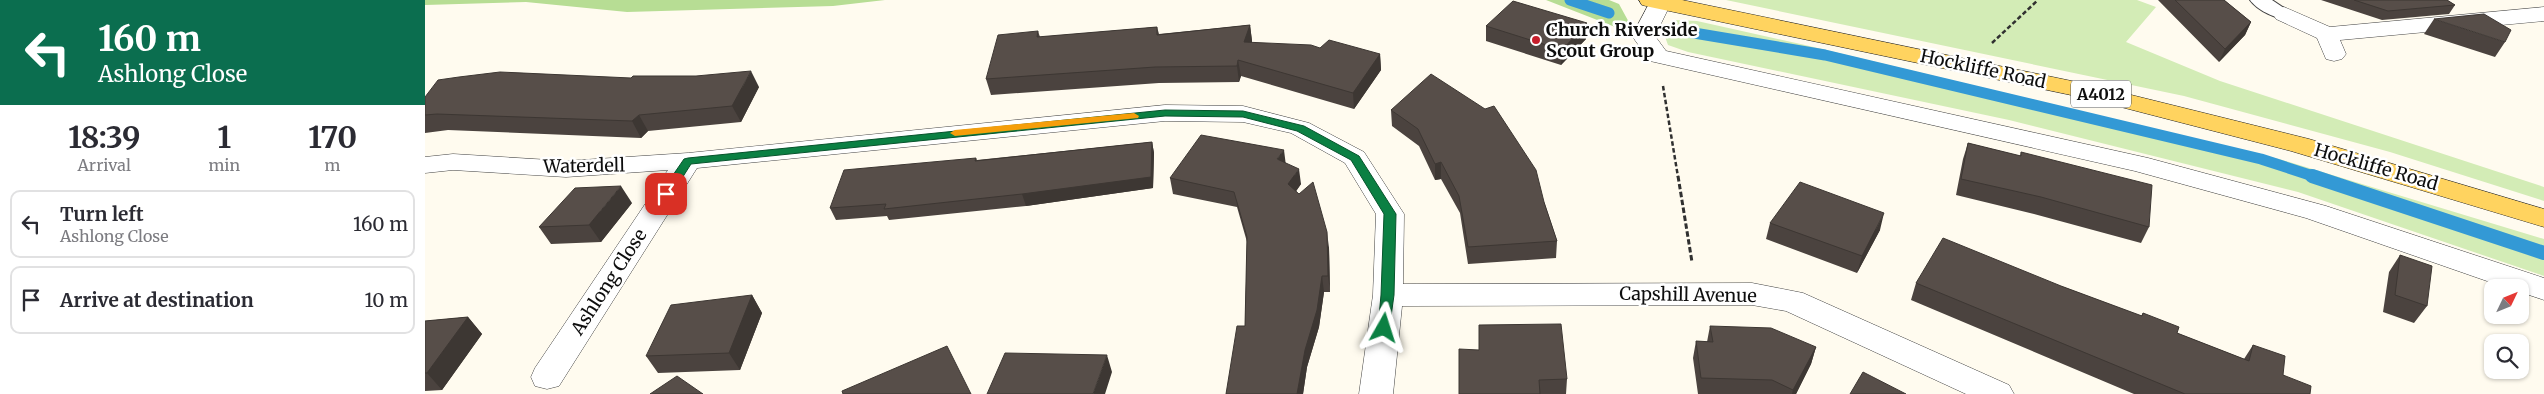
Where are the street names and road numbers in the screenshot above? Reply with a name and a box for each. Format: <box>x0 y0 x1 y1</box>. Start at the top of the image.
street label: Hockliffe Road <box>1918 44 2048 93</box>
road number: A4012 <box>2071 80 2131 108</box>
street label: Hockliffe Road <box>2312 138 2441 195</box>
street label: Waterdell <box>542 153 626 178</box>
street label: Ashlong Close <box>565 224 651 340</box>
street label: Capshill Avenue <box>1619 282 1757 307</box>

